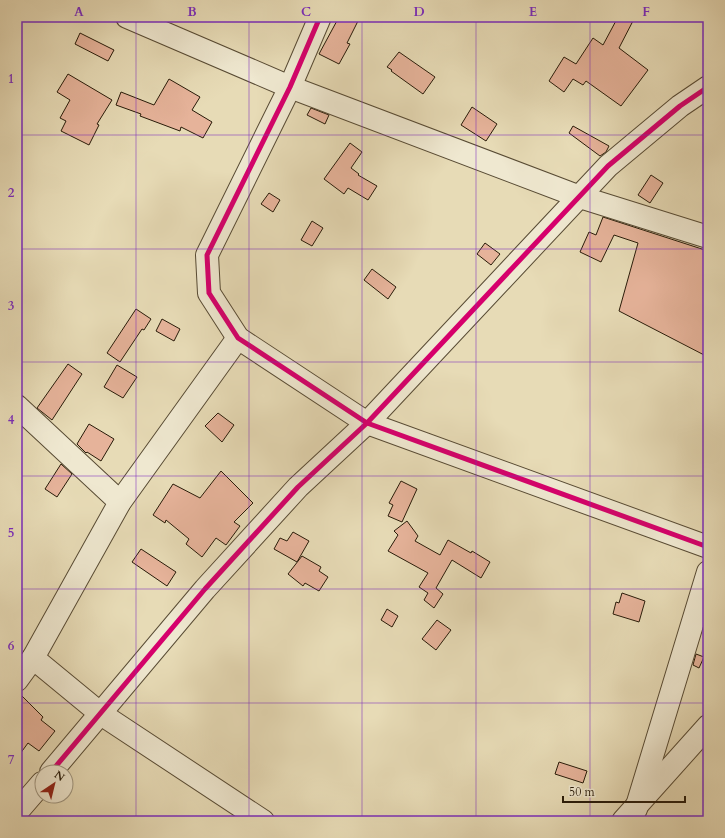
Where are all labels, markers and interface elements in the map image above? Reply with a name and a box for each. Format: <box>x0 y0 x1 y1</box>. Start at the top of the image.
text: A <box>74 3 84 21</box>
text: B <box>187 3 197 21</box>
text: C <box>301 3 311 21</box>
text: D <box>413 3 425 21</box>
text: E <box>529 3 537 21</box>
text: F <box>642 3 650 21</box>
text: 1 <box>8 70 14 88</box>
text: 2 <box>8 184 15 202</box>
text: 3 <box>8 297 15 315</box>
text: 4 <box>8 411 15 429</box>
text: 5 <box>8 524 14 542</box>
text: 6 <box>8 637 15 655</box>
text: 7 <box>8 751 15 769</box>
north arrow <box>34 764 74 804</box>
text: N <box>51 767 68 785</box>
scale bar <box>563 778 685 804</box>
text: 50 m <box>569 784 596 800</box>

